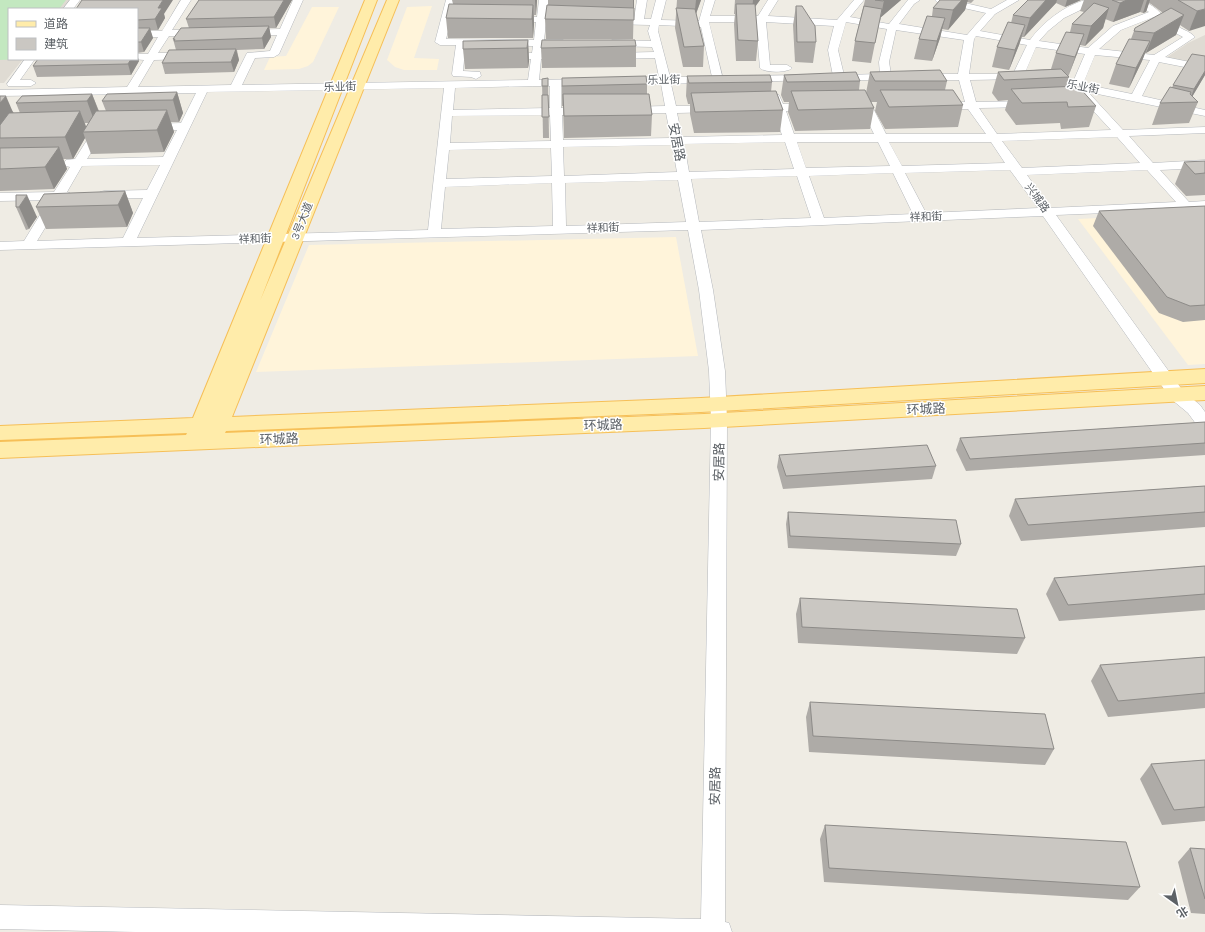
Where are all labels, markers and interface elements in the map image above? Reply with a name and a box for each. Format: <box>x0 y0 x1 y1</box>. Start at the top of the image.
legend <box>8 8 138 60</box>
text: 道路 <box>44 17 68 31</box>
text: 建筑 <box>44 37 68 51</box>
street label: 乐业街 <box>647 73 681 87</box>
street label: 乐业街 <box>1066 77 1100 97</box>
street label: 乐业街 <box>323 80 357 94</box>
street label: 安居路 <box>666 121 688 163</box>
street label: 兴城路 <box>1022 181 1052 215</box>
street label: 3号大道 <box>289 200 315 242</box>
street label: 祥和街 <box>909 210 943 224</box>
street label: 祥和街 <box>586 221 620 235</box>
street label: 祥和街 <box>238 232 272 246</box>
street label: 环城路 <box>906 400 946 418</box>
street label: 环城路 <box>583 417 623 433</box>
street label: 环城路 <box>259 431 299 447</box>
street label: 安居路 <box>711 442 727 482</box>
street label: 安居路 <box>707 766 723 806</box>
north arrow <box>1157 884 1197 924</box>
text: 北 <box>1174 904 1190 920</box>

